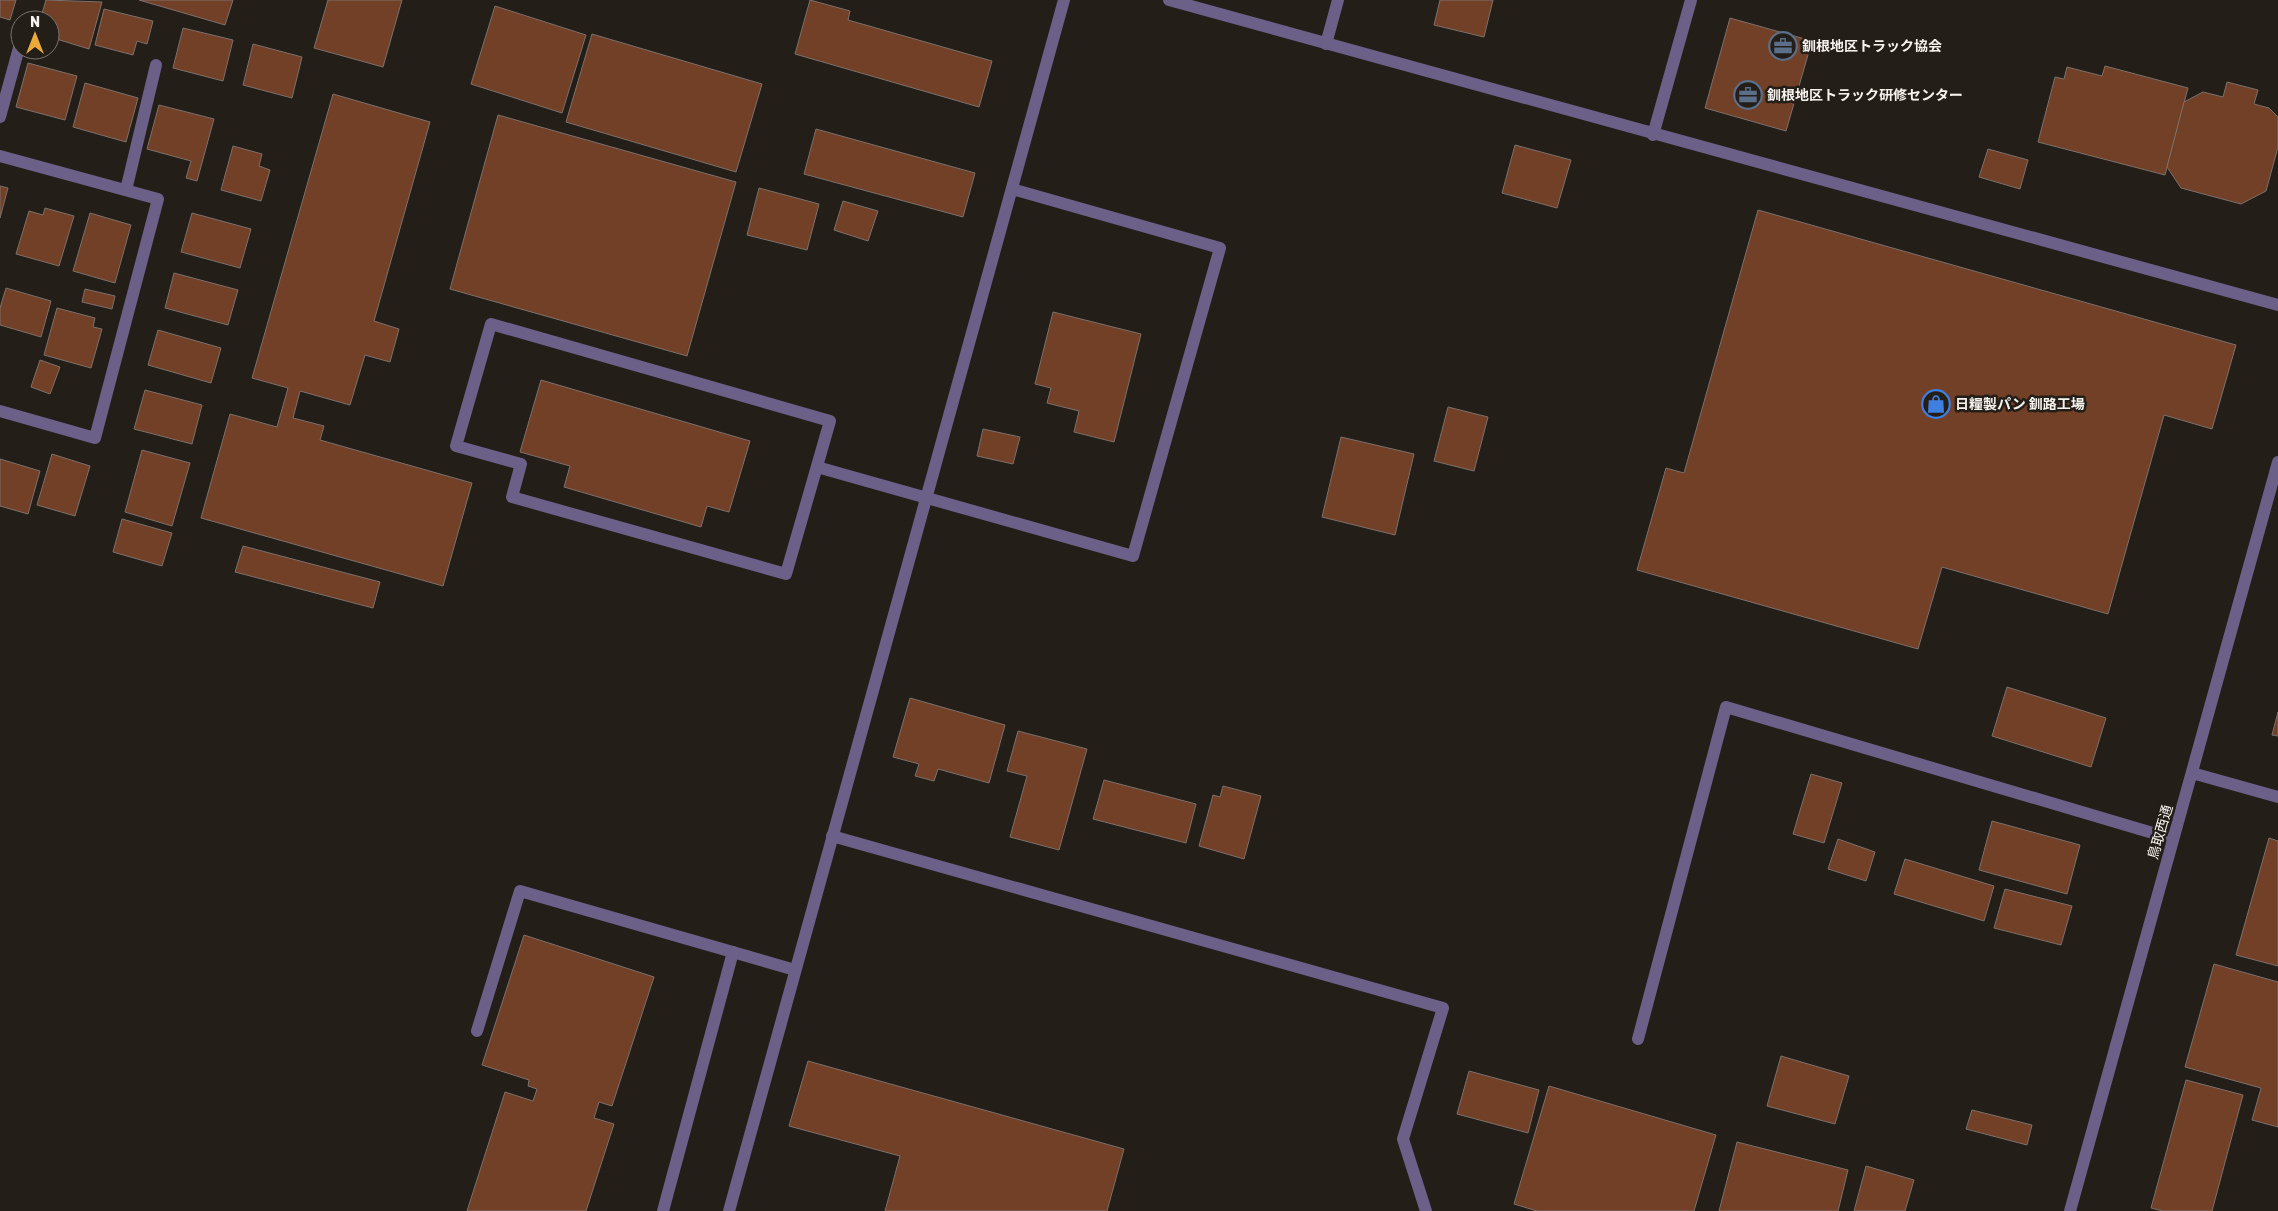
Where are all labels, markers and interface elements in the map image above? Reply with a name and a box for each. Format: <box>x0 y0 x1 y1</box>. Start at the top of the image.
north arrow <box>10 10 60 60</box>
text: N <box>30 14 40 31</box>
office icon: 釧根地区トラック協会 <box>1768 31 1798 61</box>
place label: 釧根地区トラック協会 <box>1802 38 1942 55</box>
office icon: 釧根地区トラック研修センター <box>1733 80 1763 110</box>
place label: 釧根地区トラック研修センター <box>1767 87 1963 104</box>
shop icon: 日糧製パン 釧路工場 <box>1921 389 1951 419</box>
place label: 日糧製パン 釧路工場 <box>1955 396 2085 413</box>
street label: 鳥取西通 <box>2145 803 2176 861</box>

